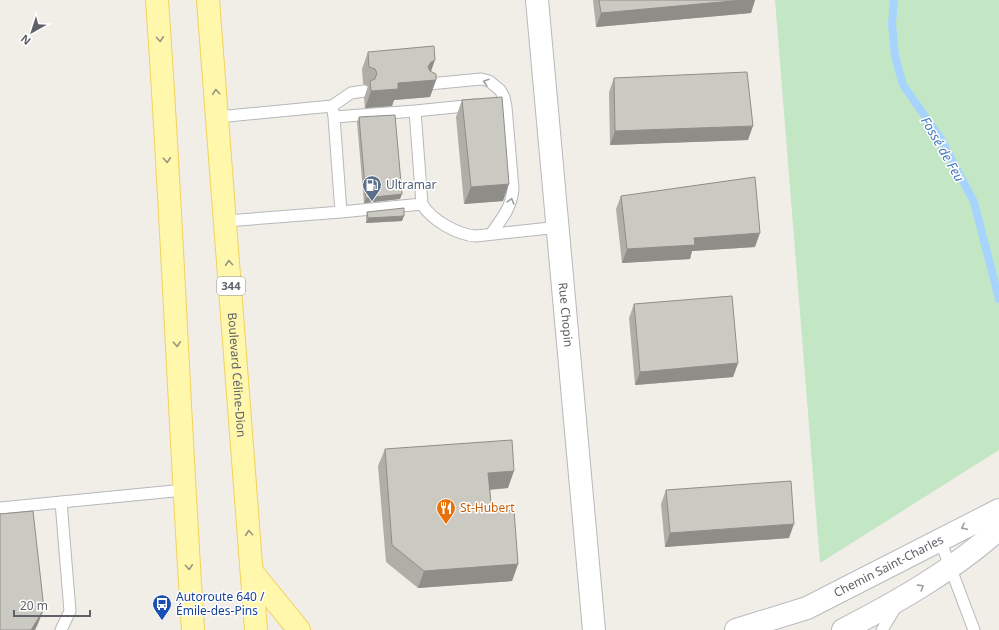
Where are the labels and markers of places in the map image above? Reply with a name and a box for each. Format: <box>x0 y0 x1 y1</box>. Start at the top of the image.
fuel station icon: Ultramar <box>361 174 383 202</box>
place label: Ultramar <box>386 176 437 193</box>
restaurant icon: St-Hubert <box>435 497 457 525</box>
place label: St-Hubert <box>460 499 515 516</box>
place label: Autoroute 640 / Émile-des-Pins <box>176 588 265 619</box>
bus stop icon: Autoroute 640 / Émile-des-Pins <box>151 593 173 621</box>

